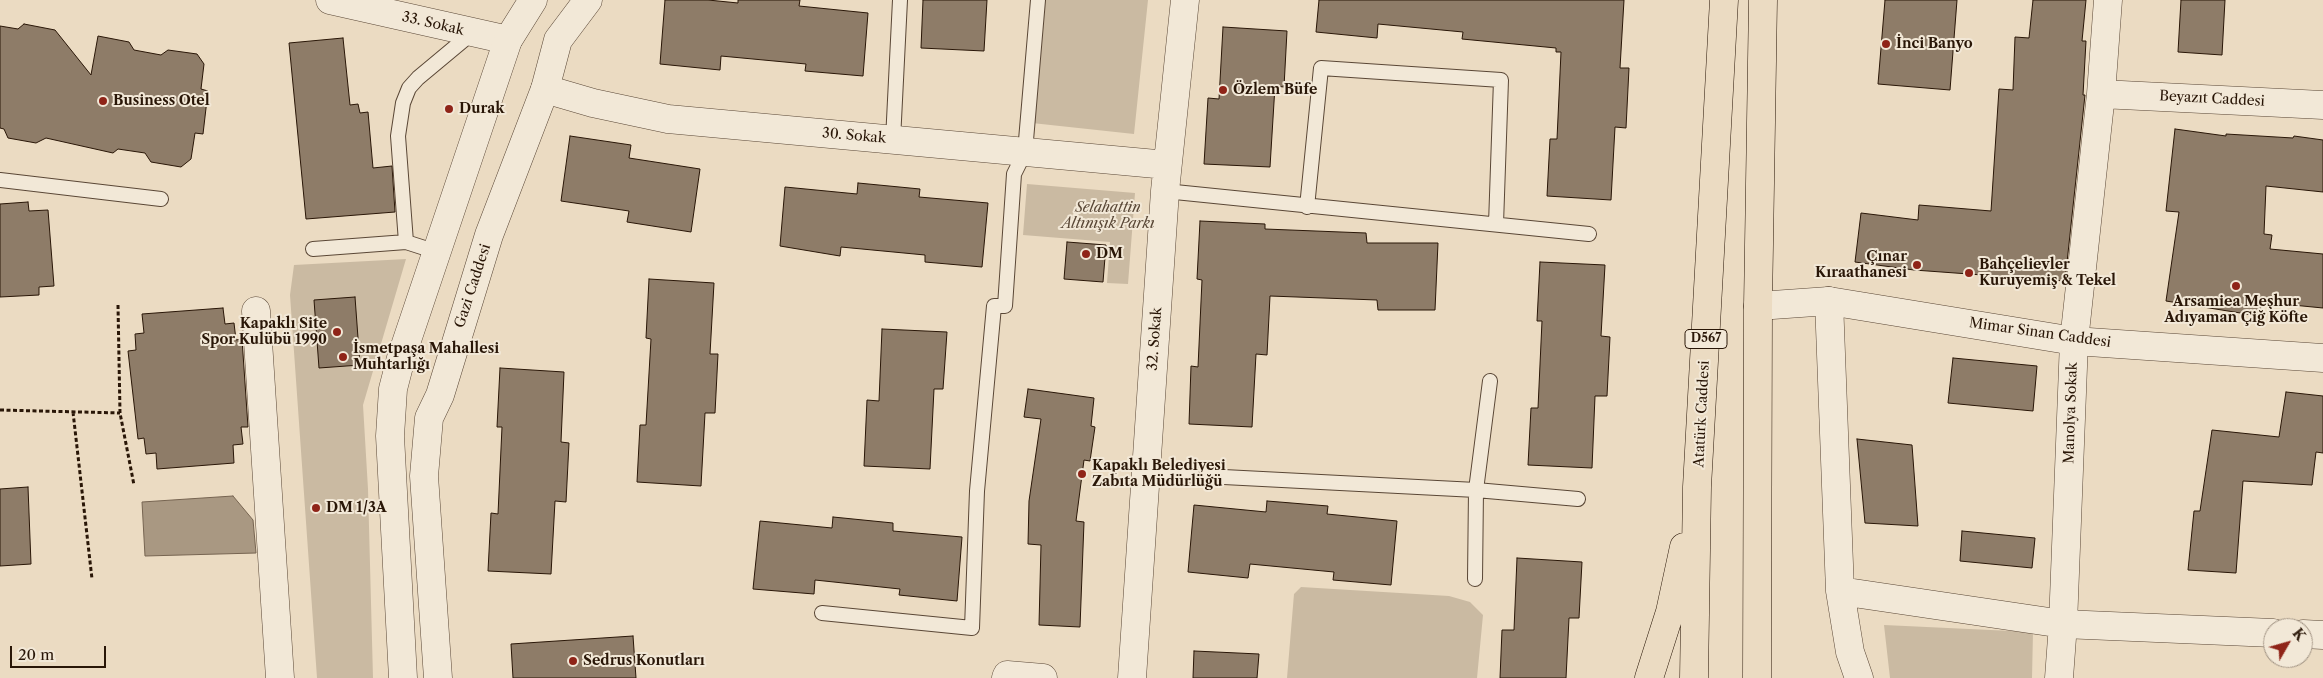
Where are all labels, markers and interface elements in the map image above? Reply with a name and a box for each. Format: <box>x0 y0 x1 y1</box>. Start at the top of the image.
street label: 33. Sokak <box>400 9 466 39</box>
place label: İnci Banyo <box>1896 36 1973 52</box>
marker: İnci Banyo <box>1880 38 1892 50</box>
place label: Özlem Büfe <box>1233 82 1317 98</box>
marker: Özlem Büfe <box>1217 84 1229 96</box>
street label: Beyazıt Caddesi <box>2159 88 2265 110</box>
place label: Business Otel <box>113 93 210 109</box>
marker: Business Otel <box>97 95 109 107</box>
place label: Durak <box>459 101 504 117</box>
marker: Durak <box>443 103 455 115</box>
street label: 30. Sokak <box>821 125 887 147</box>
park label: Selahattin Altınışık Parkı <box>1062 200 1154 232</box>
street label: Gazi Caddesi <box>452 242 494 330</box>
place label: DM <box>1096 246 1123 262</box>
marker: DM <box>1080 248 1092 260</box>
place label: Çınar Kıraathanesi <box>1815 249 1907 282</box>
place label: Bahçelievler Kuruyemiş & Tekel <box>1979 257 2116 290</box>
marker: Çınar Kıraathanesi <box>1911 259 1923 271</box>
marker: Bahçelievler Kuruyemiş & Tekel <box>1963 267 1975 279</box>
marker: Arsamiea Meşhur Adıyaman Çiğ Köfte <box>2230 280 2242 292</box>
place label: Arsamiea Meşhur Adıyaman Çiğ Köfte <box>2164 294 2308 326</box>
street label: 32. Sokak <box>1144 307 1166 371</box>
street label: Mimar Sinan Caddesi <box>1968 315 2112 351</box>
place label: Kapaklı Site Spor Kulübü 1990 <box>201 316 327 348</box>
marker: Kapaklı Site Spor Kulübü 1990 <box>331 326 343 338</box>
road number: D567 <box>1685 329 1727 348</box>
place label: İsmetpaşa Mahallesi Muhtarlığı <box>353 341 499 374</box>
marker: İsmetpaşa Mahallesi Muhtarlığı <box>337 351 349 363</box>
street label: Atatürk Caddesi <box>1691 360 1713 468</box>
street label: Manolya Sokak <box>2061 362 2081 464</box>
place label: Kapaklı Belediyesi Zabıta Müdürlüğü <box>1092 458 1226 491</box>
marker: Kapaklı Belediyesi Zabıta Müdürlüğü <box>1076 468 1088 480</box>
place label: DM 1/3A <box>326 500 387 516</box>
marker: DM 1/3A <box>310 502 322 514</box>
north arrow <box>2263 618 2313 668</box>
text: K <box>2288 624 2310 644</box>
scale bar <box>12 636 109 668</box>
text: 20 m <box>18 645 54 664</box>
place label: Sedrus Konutları <box>583 653 705 669</box>
marker: Sedrus Konutları <box>567 655 579 667</box>

